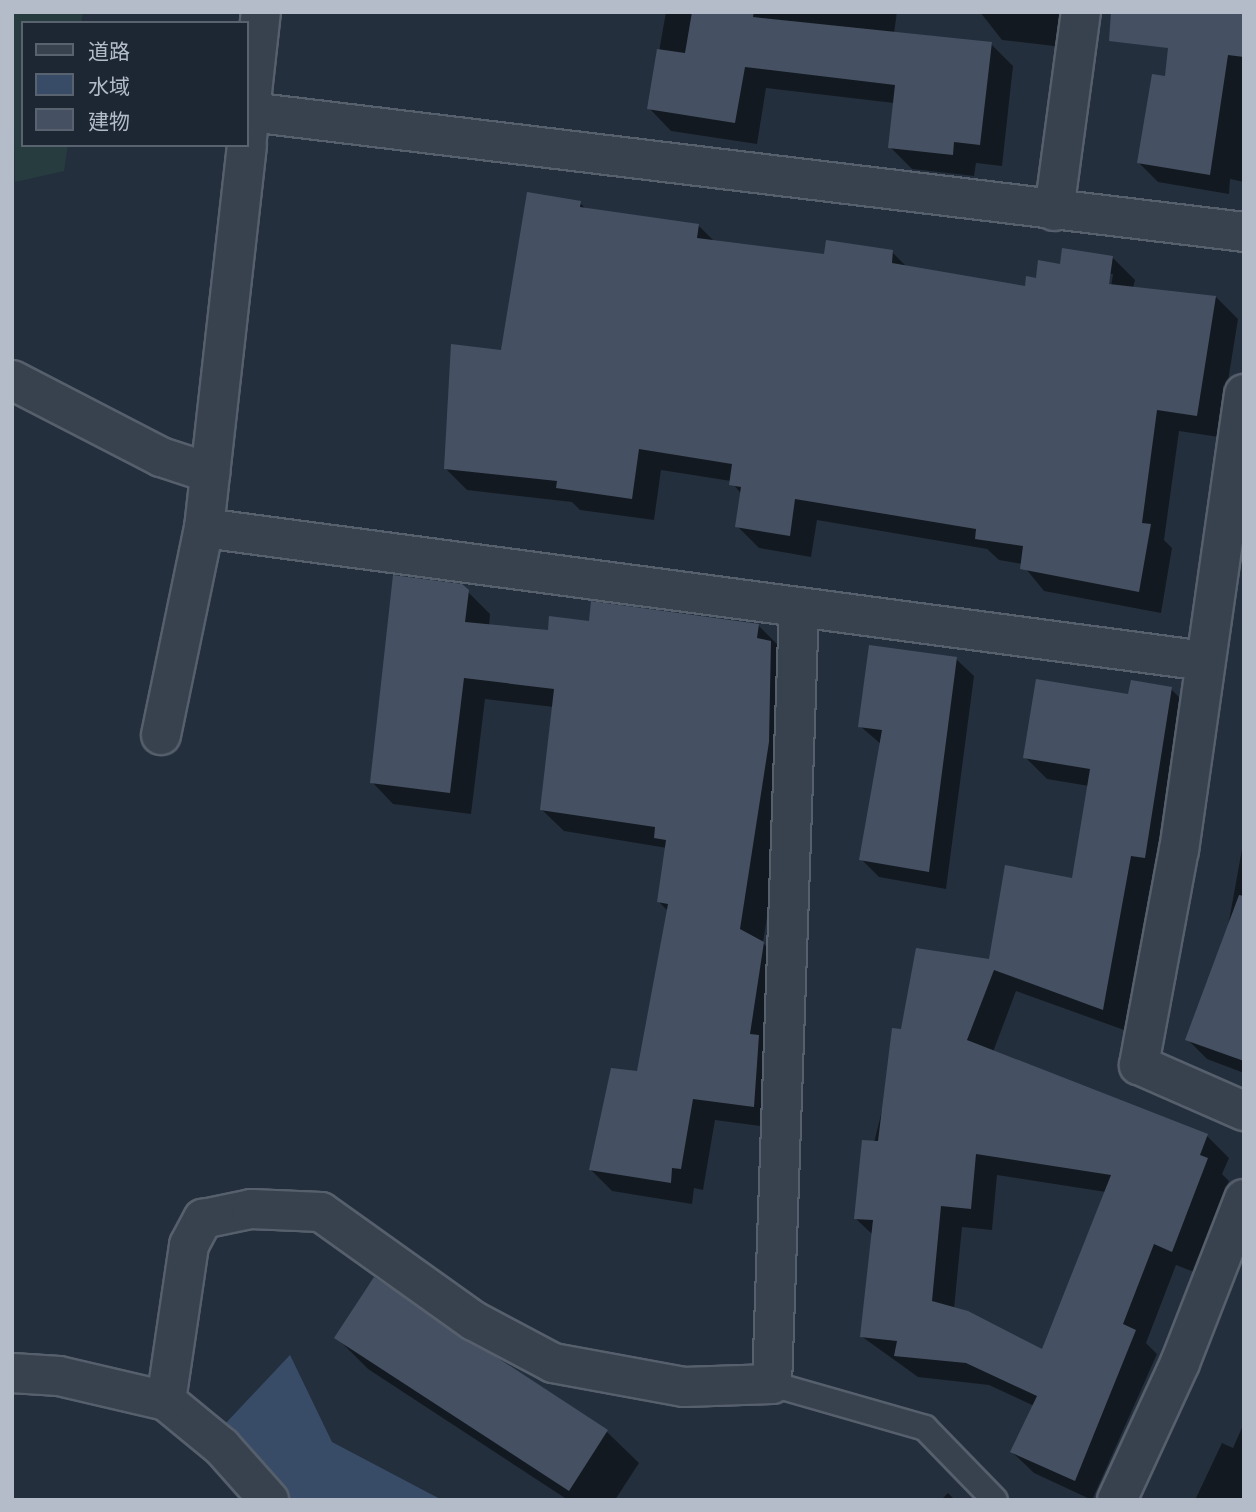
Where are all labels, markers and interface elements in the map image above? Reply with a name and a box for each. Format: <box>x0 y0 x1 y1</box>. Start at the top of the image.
legend <box>21 21 248 147</box>
text: 道路 <box>88 39 130 65</box>
text: 水域 <box>88 74 130 100</box>
text: 建物 <box>88 109 130 135</box>

